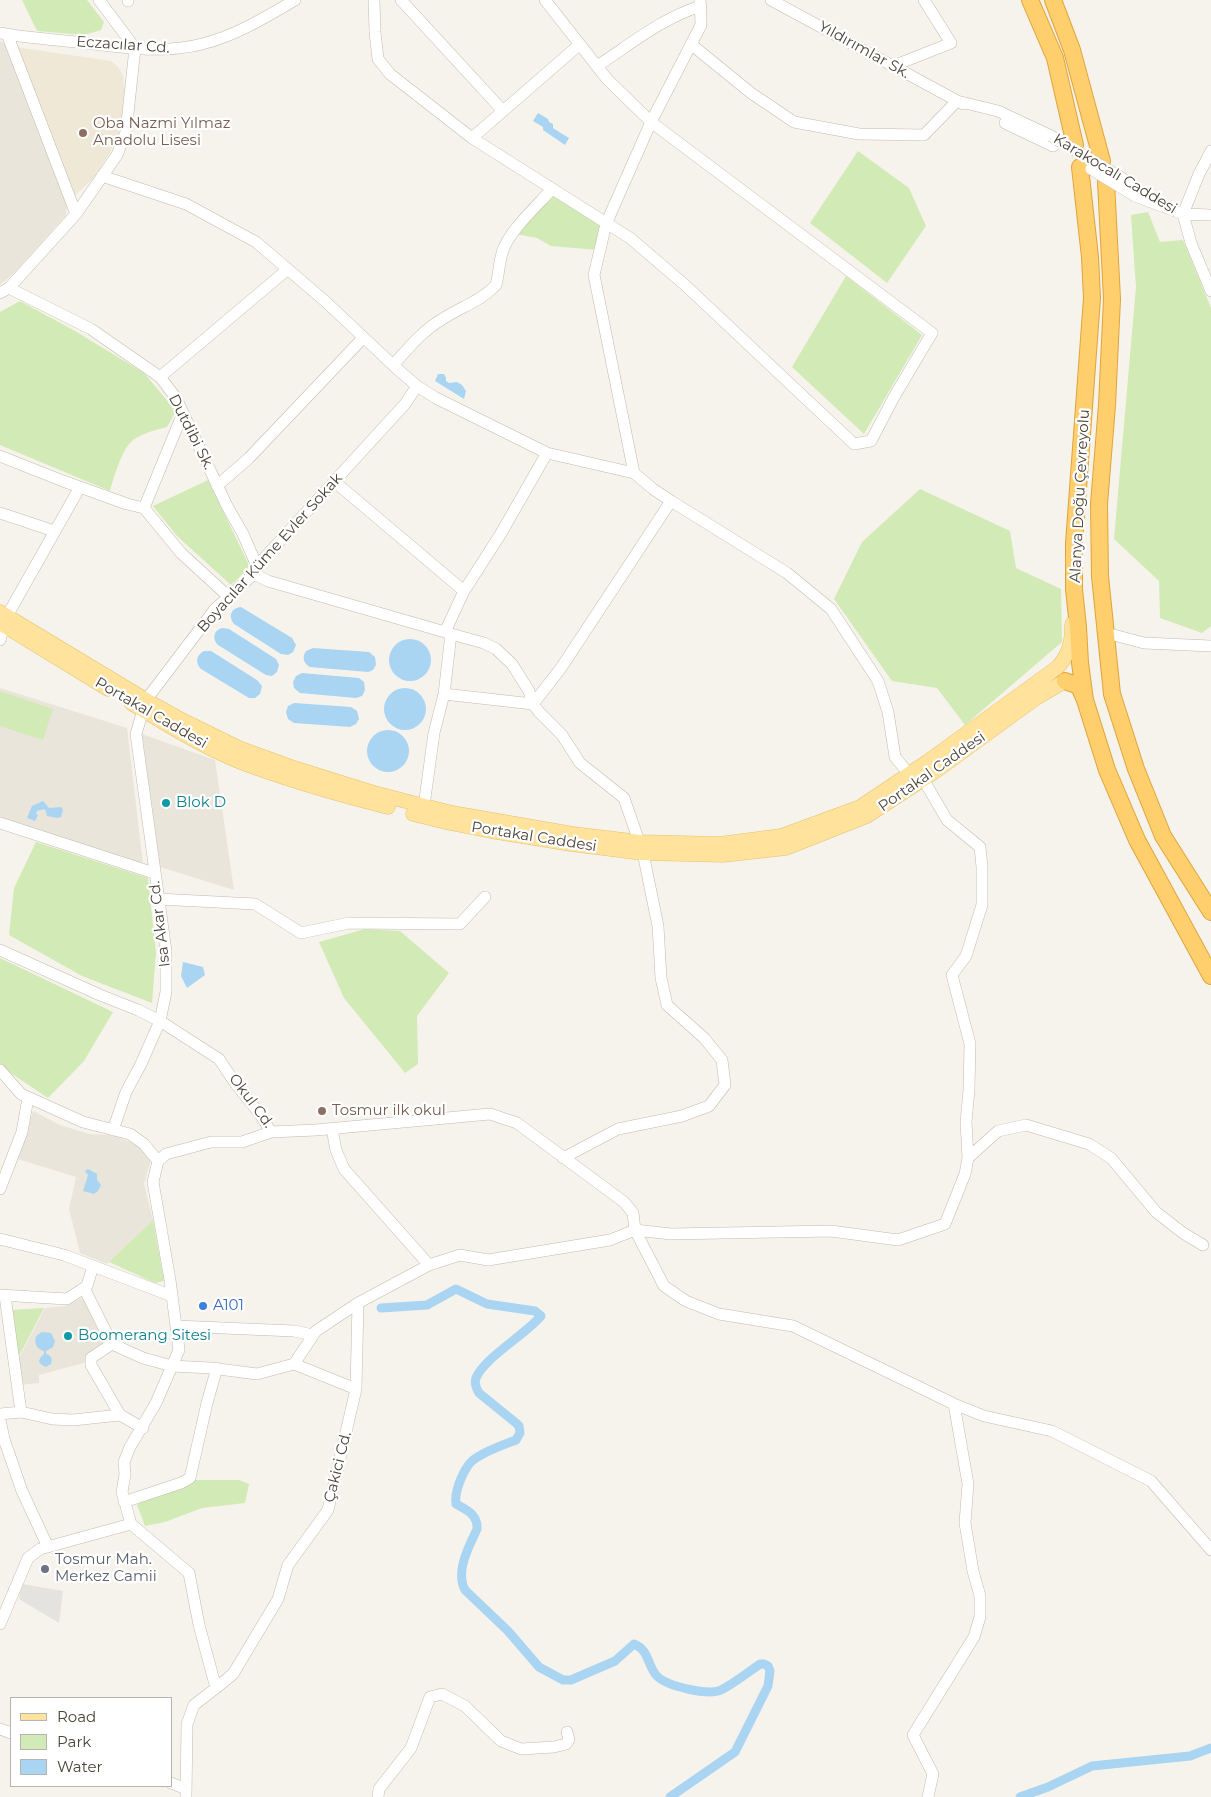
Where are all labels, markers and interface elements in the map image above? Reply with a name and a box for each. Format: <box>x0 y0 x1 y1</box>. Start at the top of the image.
street label: Yıldırımlar Sk. <box>815 18 913 82</box>
street label: Eczacılar Cd. <box>76 33 170 57</box>
place label: Oba Nazmi Yılmaz Anadolu Lisesi <box>93 115 231 150</box>
marker: Oba Nazmi Yılmaz Anadolu Lisesi <box>77 127 89 139</box>
street label: Karakocalı Caddesi <box>1050 130 1180 218</box>
street label: Dutdibi Sk. <box>164 391 218 473</box>
street label: Alanya Doğu Çevreyolu <box>1066 409 1094 583</box>
street label: Boyacılar Küme Evler Sokak <box>194 470 346 636</box>
street label: Portakal Caddesi <box>92 674 210 752</box>
street label: Portakal Caddesi <box>875 728 989 816</box>
place label: Blok D <box>176 794 226 812</box>
marker: Blok D <box>160 797 172 809</box>
street label: Portakal Caddesi <box>470 818 598 856</box>
street label: Isa Akar Cd. <box>146 880 174 968</box>
street label: Okul Cd. <box>225 1070 277 1132</box>
place label: Tosmur ilk okul <box>332 1102 446 1120</box>
marker: Tosmur ilk okul <box>316 1105 328 1117</box>
place label: A101 <box>213 1297 244 1315</box>
marker: A101 <box>197 1300 209 1312</box>
place label: Boomerang Sitesi <box>78 1327 211 1345</box>
marker: Boomerang Sitesi <box>62 1330 74 1342</box>
street label: Çakici Cd. <box>321 1430 355 1504</box>
place label: Tosmur Mah. Merkez Camii <box>55 1551 157 1586</box>
marker: Tosmur Mah. Merkez Camii <box>39 1563 51 1575</box>
legend <box>10 1697 172 1787</box>
text: Road <box>57 1707 96 1726</box>
text: Park <box>57 1732 91 1751</box>
text: Water <box>57 1757 103 1776</box>

